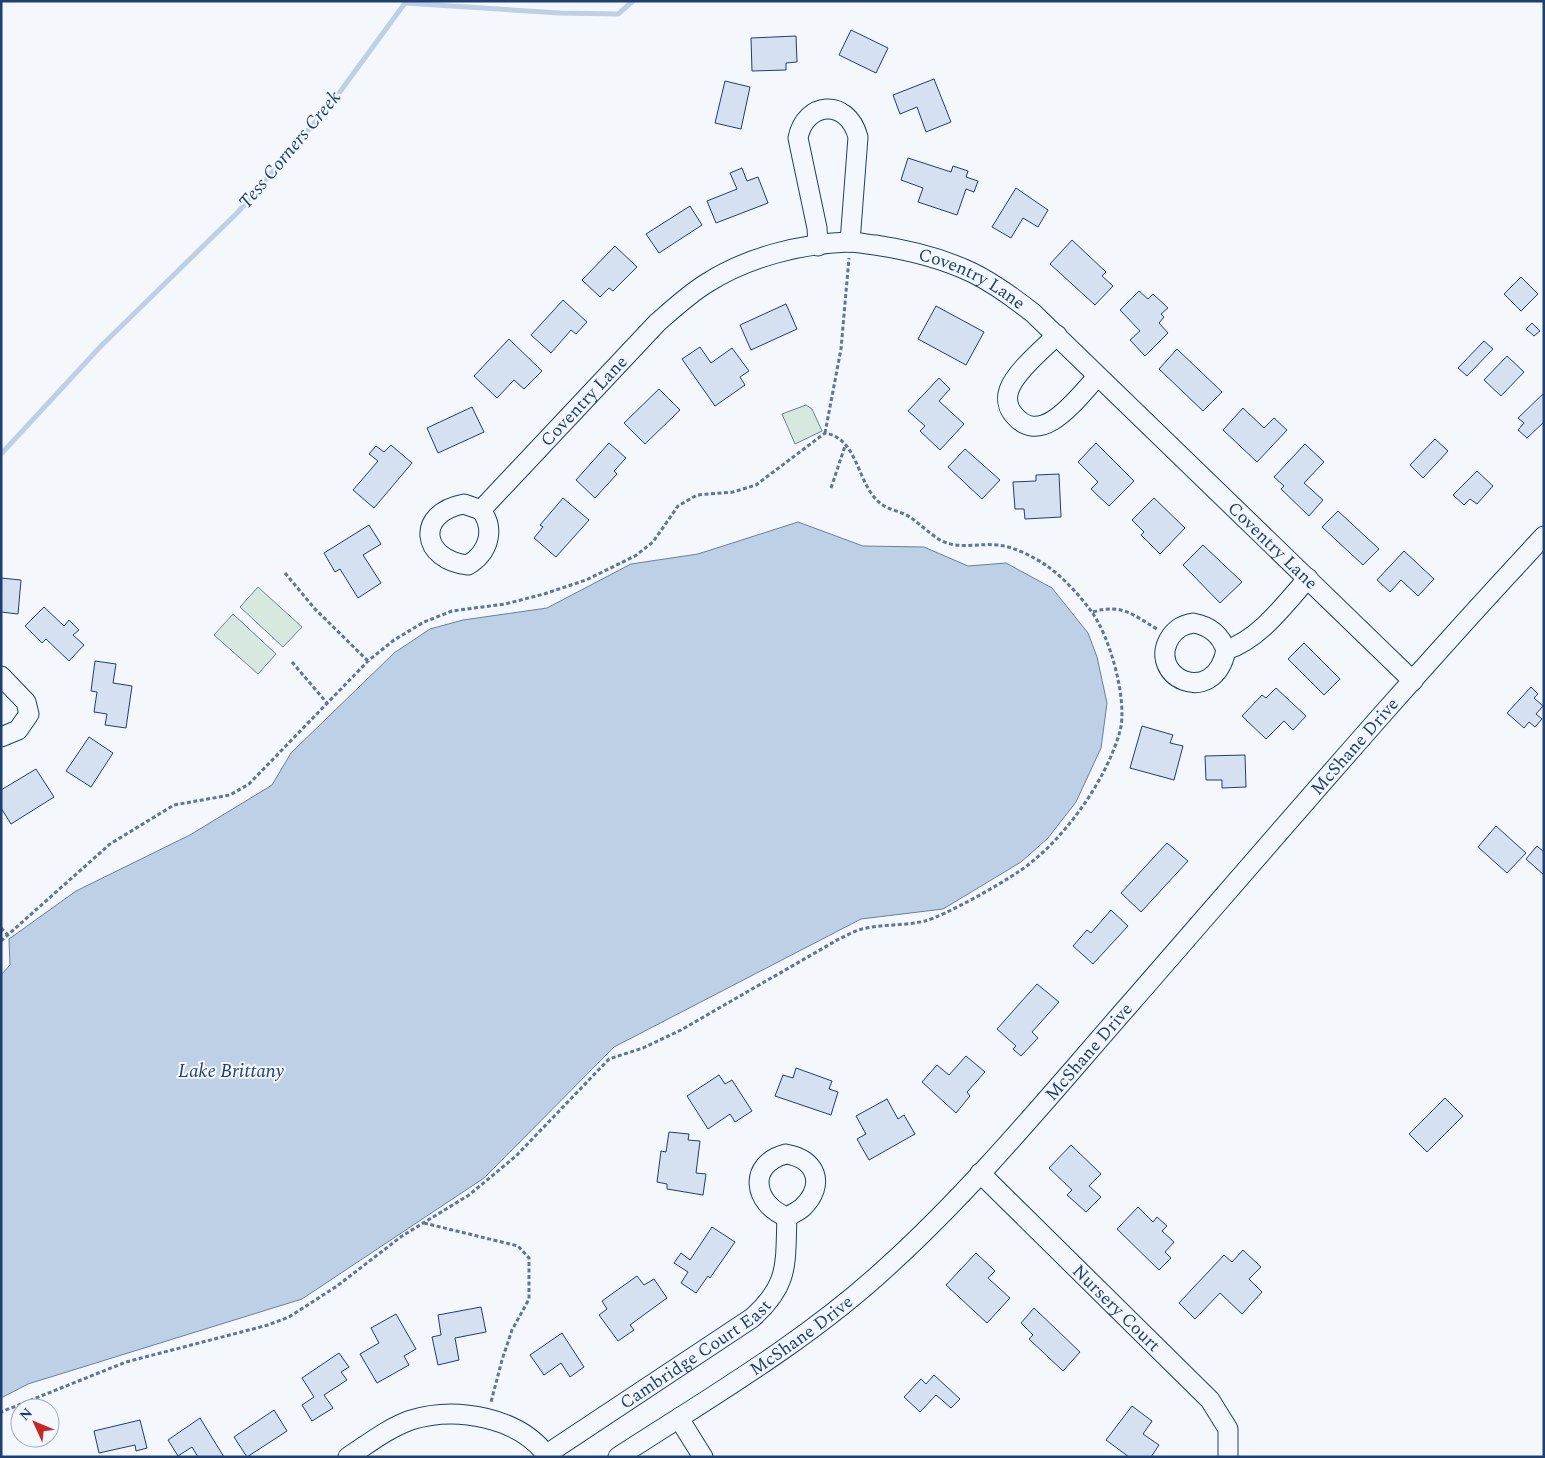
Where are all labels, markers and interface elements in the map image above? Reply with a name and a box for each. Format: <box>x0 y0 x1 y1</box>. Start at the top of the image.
water label: Tess Corners Creek <box>232 84 348 216</box>
street label: Coventry Lane <box>916 241 1031 316</box>
street label: Coventry Lane <box>534 349 634 453</box>
street label: Coventry Lane <box>1222 495 1324 596</box>
street label: McShane Drive <box>1304 691 1405 801</box>
street label: McShane Drive <box>1038 996 1139 1107</box>
water label: Lake Brittany <box>178 1057 285 1086</box>
street label: Nursery Court <box>1066 1258 1167 1358</box>
street label: McShane Drive <box>744 1288 859 1382</box>
street label: Cambridge Court East <box>614 1293 778 1416</box>
north arrow <box>10 1398 60 1448</box>
text: N <box>14 1403 38 1426</box>

